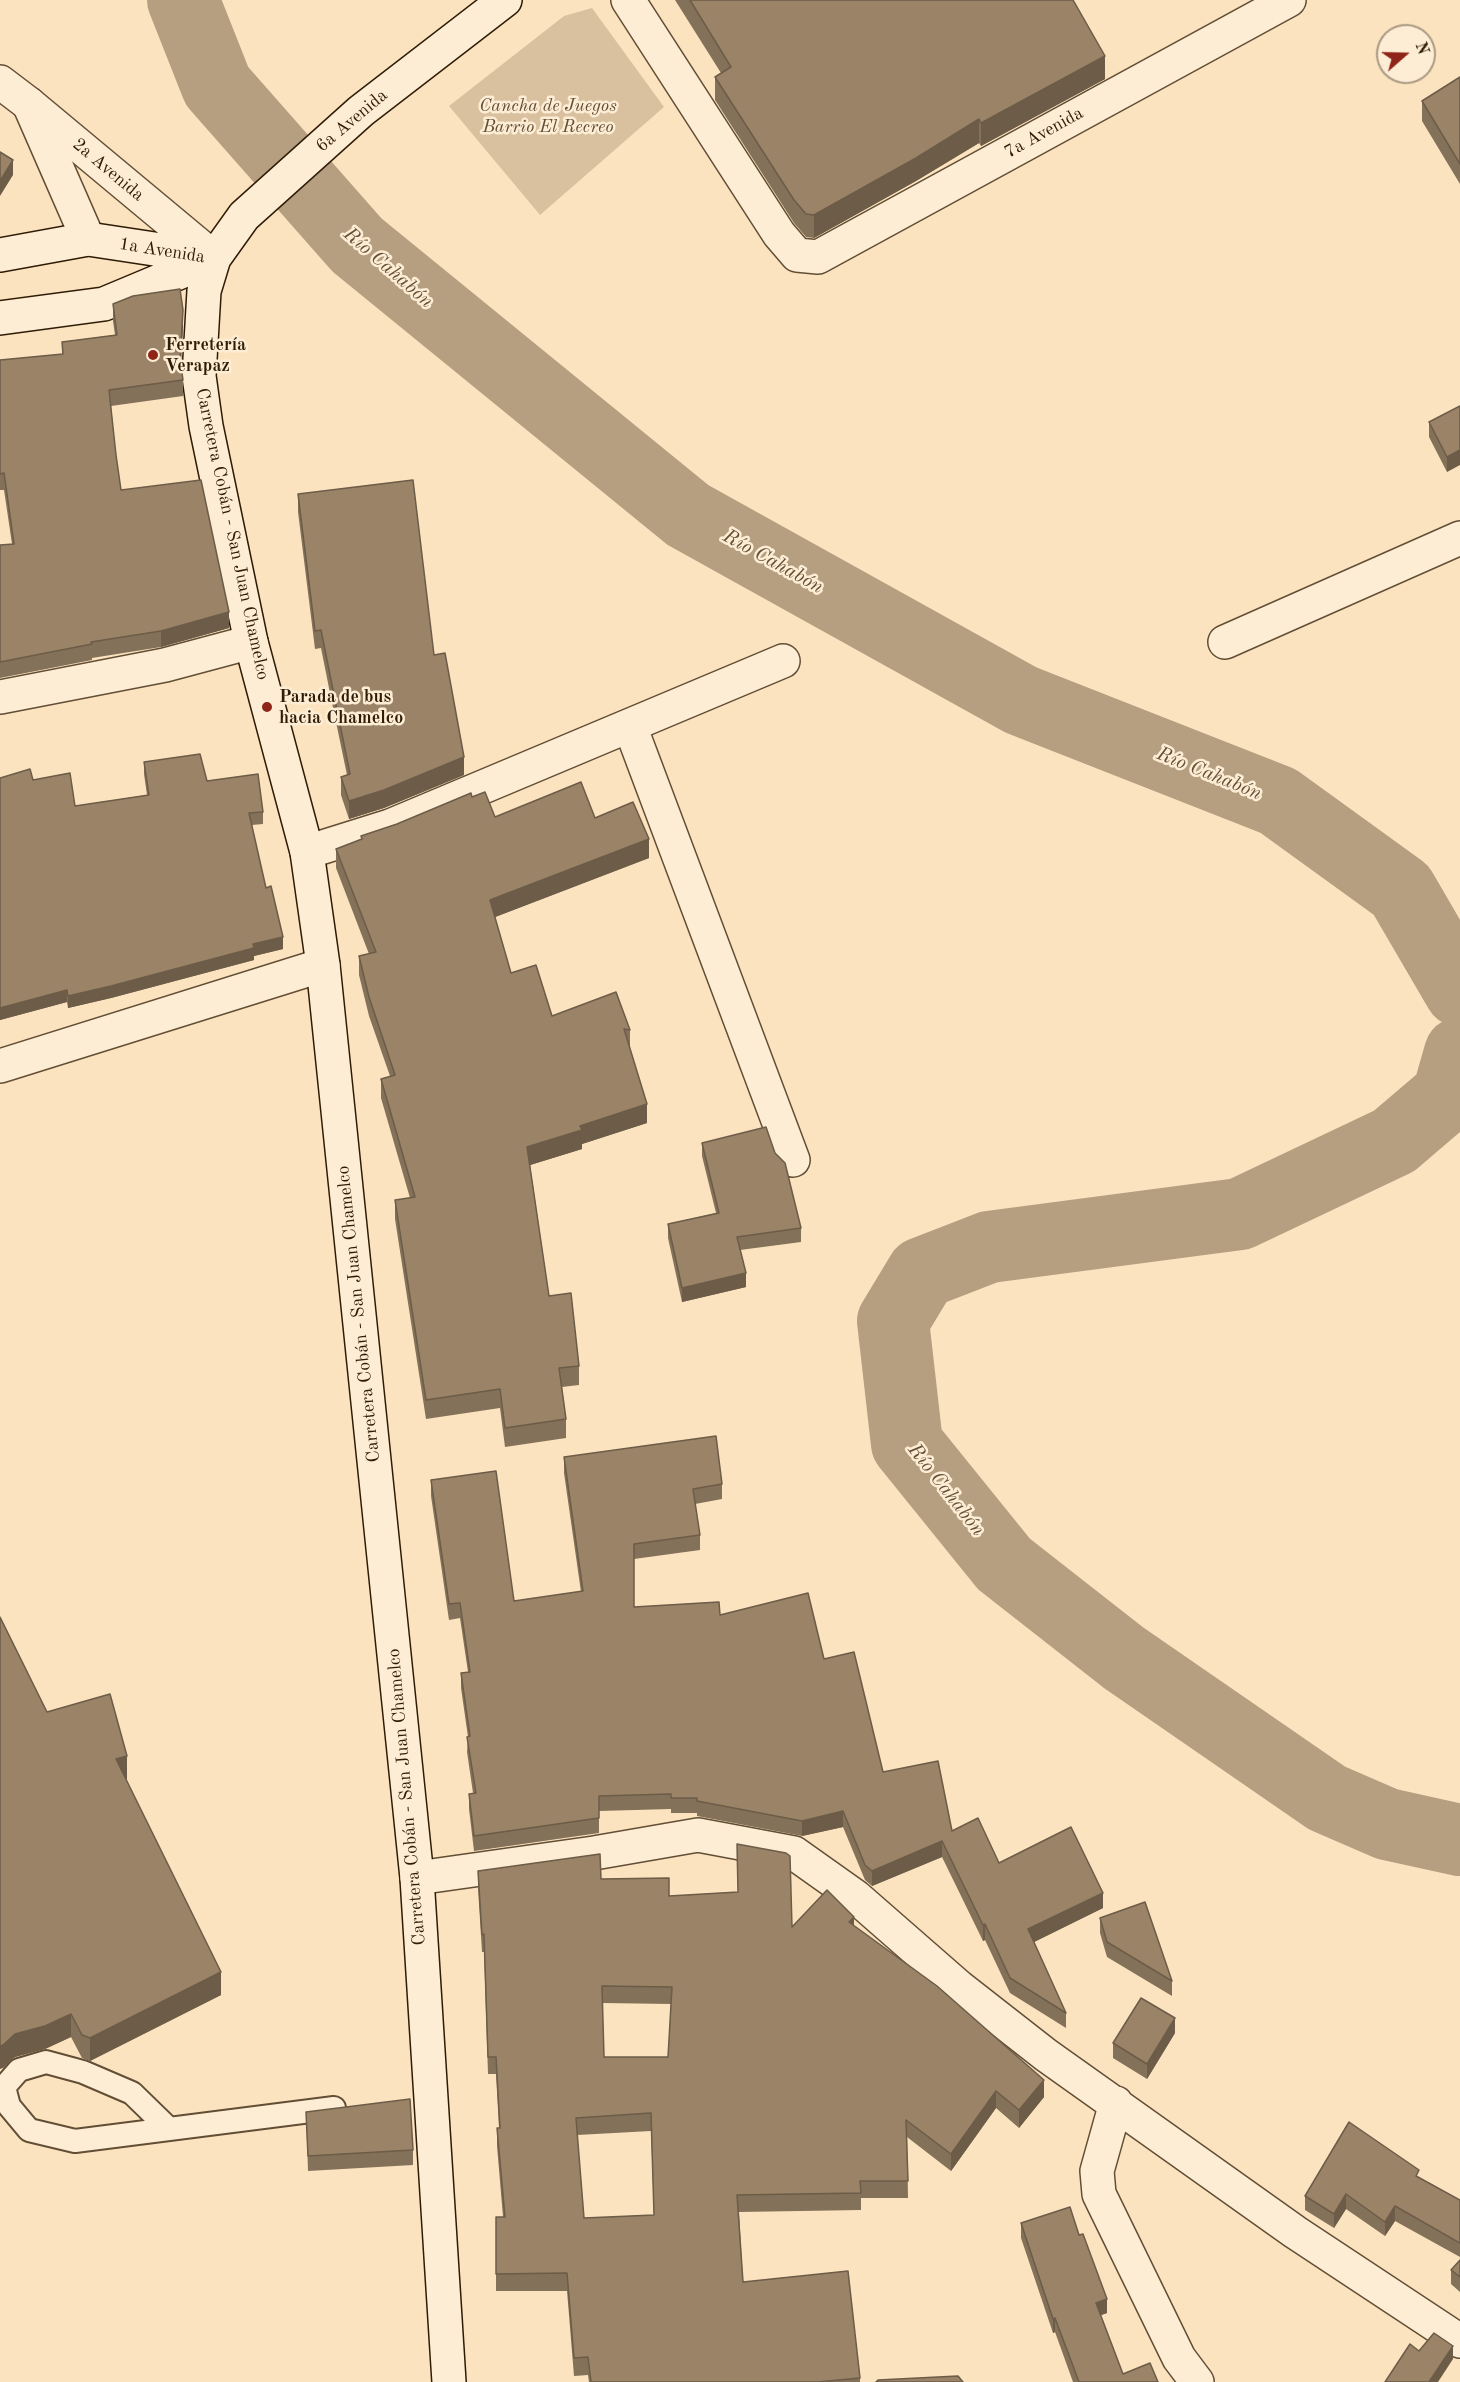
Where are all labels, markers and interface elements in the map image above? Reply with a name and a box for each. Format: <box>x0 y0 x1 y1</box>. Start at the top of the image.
north arrow <box>1376 24 1436 84</box>
text: N <box>1411 40 1431 57</box>
street label: 6a Avenida <box>312 85 392 157</box>
park label: Cancha de Juegos Barrio El Recreo <box>479 95 617 138</box>
street label: 7a Avenida <box>1001 103 1087 163</box>
street label: 2a Avenida <box>68 134 148 206</box>
water label: Río Cahabón <box>338 222 438 314</box>
street label: 1a Avenida <box>117 234 207 268</box>
place label: Ferretería Verapaz <box>165 334 246 376</box>
marker: Ferretería Verapaz <box>146 348 160 362</box>
street label: Carretera Cobán - San Juan Chamelco <box>190 386 274 682</box>
water label: Río Cahabón <box>719 525 827 599</box>
place label: Parada de bus hacia Chamelco <box>279 686 403 728</box>
marker: Parada de bus hacia Chamelco <box>260 700 274 714</box>
water label: Río Cahabón <box>1153 742 1265 806</box>
street label: Carretera Cobán - San Juan Chamelco <box>333 1165 385 1463</box>
water label: Río Cahabón <box>902 1439 990 1541</box>
street label: Carretera Cobán - San Juan Chamelco <box>383 1648 431 1946</box>

